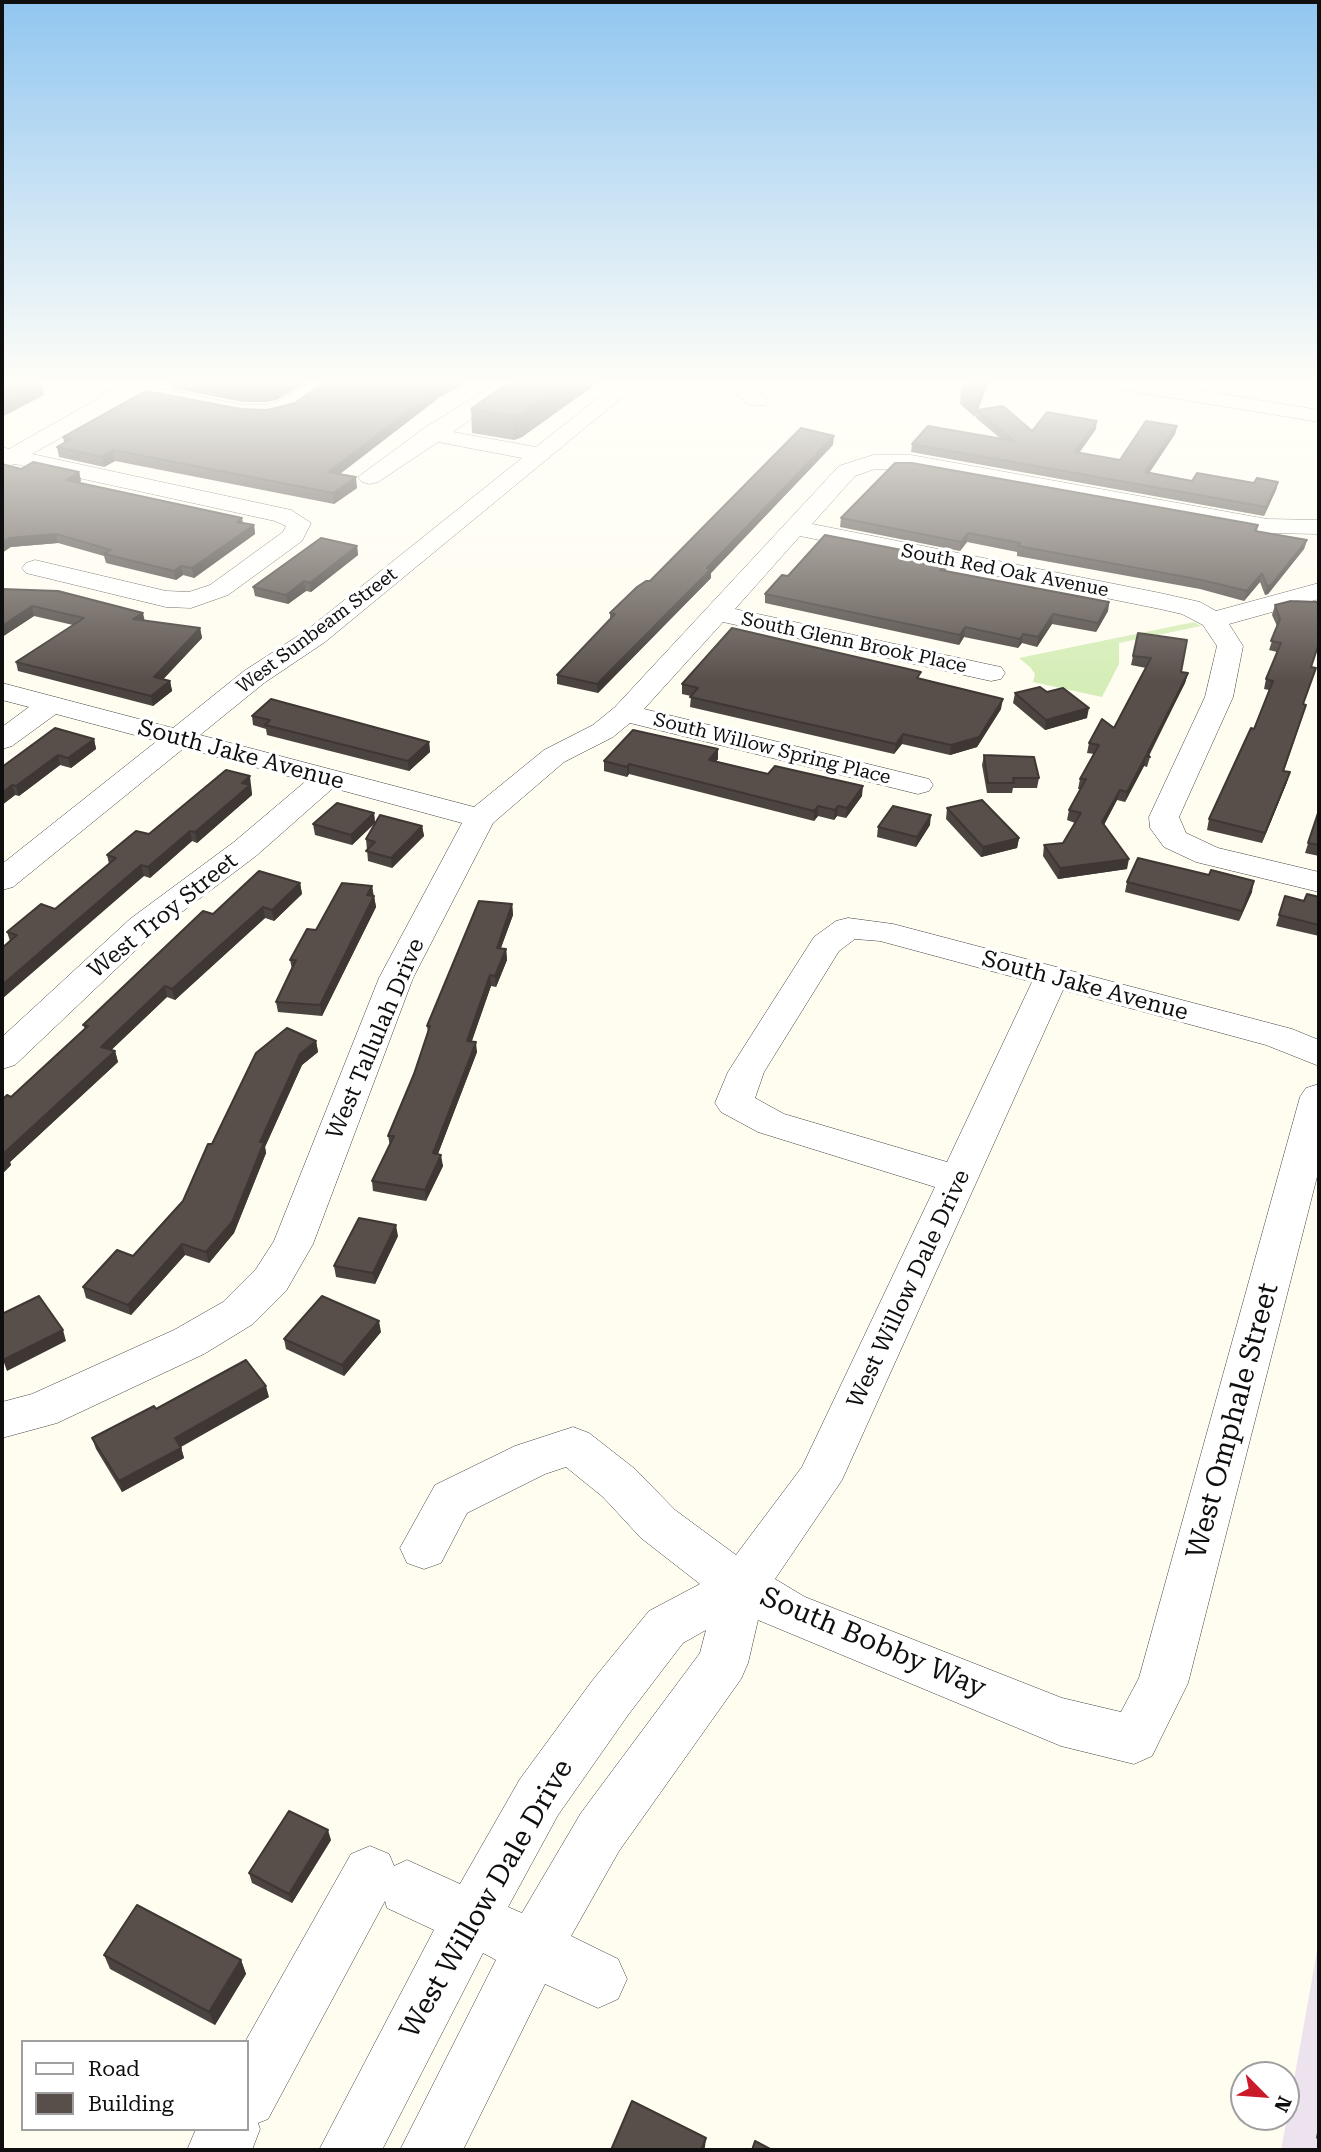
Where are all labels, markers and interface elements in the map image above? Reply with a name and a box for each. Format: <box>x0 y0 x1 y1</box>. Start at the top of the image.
street label: South Red Oak Avenue <box>899 540 1111 602</box>
street label: West Sunbeam Street <box>232 563 402 699</box>
street label: South Glenn Brook Place <box>739 608 969 678</box>
street label: South Willow Spring Place <box>651 708 893 790</box>
street label: South Jake Avenue <box>135 714 347 796</box>
street label: West Troy Street <box>83 847 243 985</box>
street label: West Tallulah Drive <box>321 934 431 1144</box>
street label: South Jake Avenue <box>979 945 1191 1027</box>
street label: West Willow Dale Drive <box>842 1166 976 1412</box>
street label: West Omphale Street <box>1180 1279 1286 1563</box>
street label: South Bobby Way <box>755 1580 991 1706</box>
street label: West Willow Dale Drive <box>393 1754 581 2044</box>
legend <box>21 2040 248 2131</box>
text: Road <box>88 2057 140 2081</box>
north arrow <box>1230 2061 1300 2131</box>
text: Building <box>88 2092 174 2116</box>
text: N <box>1269 2093 1296 2116</box>

